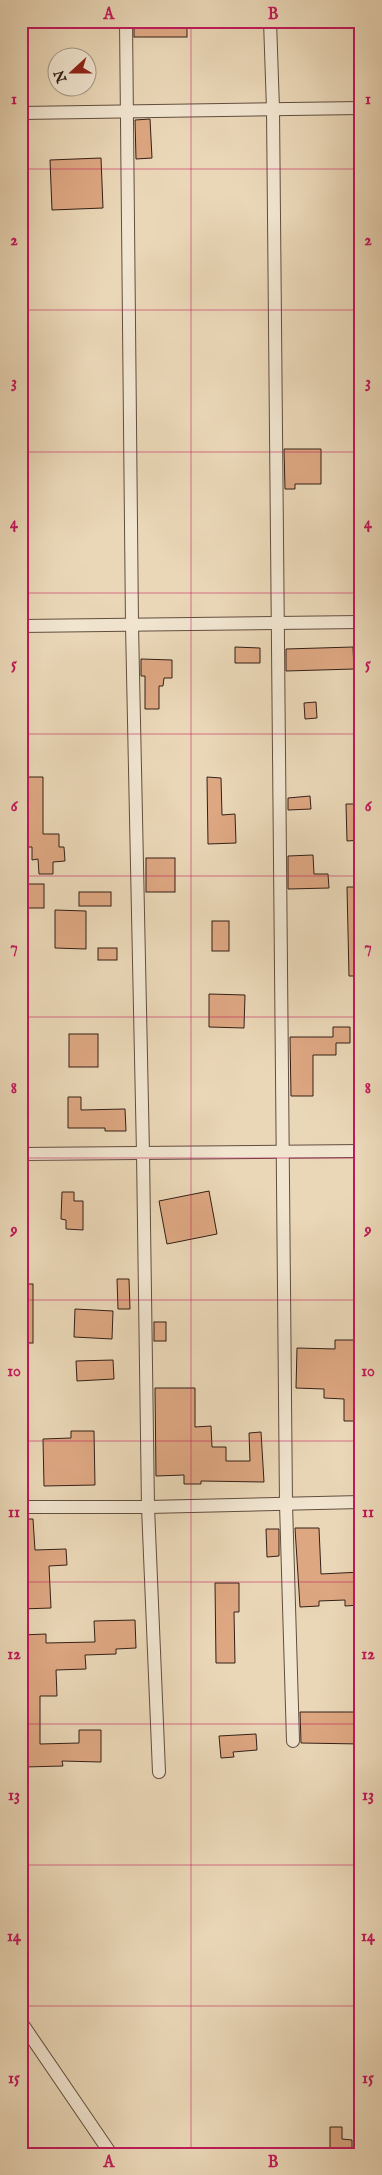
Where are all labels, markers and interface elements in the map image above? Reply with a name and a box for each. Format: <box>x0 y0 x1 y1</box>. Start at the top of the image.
text: A <box>103 5 116 25</box>
text: B <box>268 5 279 25</box>
north arrow <box>48 48 98 98</box>
text: N <box>50 67 72 86</box>
text: 1 <box>11 90 17 110</box>
text: 1 <box>365 90 371 110</box>
text: 2 <box>10 231 18 251</box>
text: 2 <box>364 231 372 251</box>
text: 3 <box>11 373 17 393</box>
text: 3 <box>365 373 371 393</box>
text: 4 <box>10 514 19 534</box>
text: 4 <box>364 514 373 534</box>
text: 5 <box>11 655 17 675</box>
text: 5 <box>365 655 371 675</box>
text: 6 <box>11 797 19 817</box>
text: 6 <box>365 797 373 817</box>
text: 7 <box>10 938 18 958</box>
text: 7 <box>364 938 372 958</box>
text: 8 <box>11 1079 17 1099</box>
text: 8 <box>365 1079 371 1099</box>
text: 9 <box>10 1221 18 1241</box>
text: 9 <box>364 1221 372 1241</box>
text: 10 <box>7 1362 21 1382</box>
text: 10 <box>361 1362 375 1382</box>
text: 11 <box>8 1503 20 1523</box>
text: 11 <box>362 1503 374 1523</box>
text: 12 <box>7 1645 21 1665</box>
text: 12 <box>361 1645 375 1665</box>
text: 13 <box>8 1786 20 1806</box>
text: 13 <box>362 1786 374 1806</box>
text: 14 <box>7 1927 22 1947</box>
text: 14 <box>361 1927 376 1947</box>
text: 15 <box>8 2069 20 2089</box>
text: 15 <box>362 2069 374 2089</box>
text: A <box>103 2153 116 2173</box>
text: B <box>268 2153 279 2173</box>

